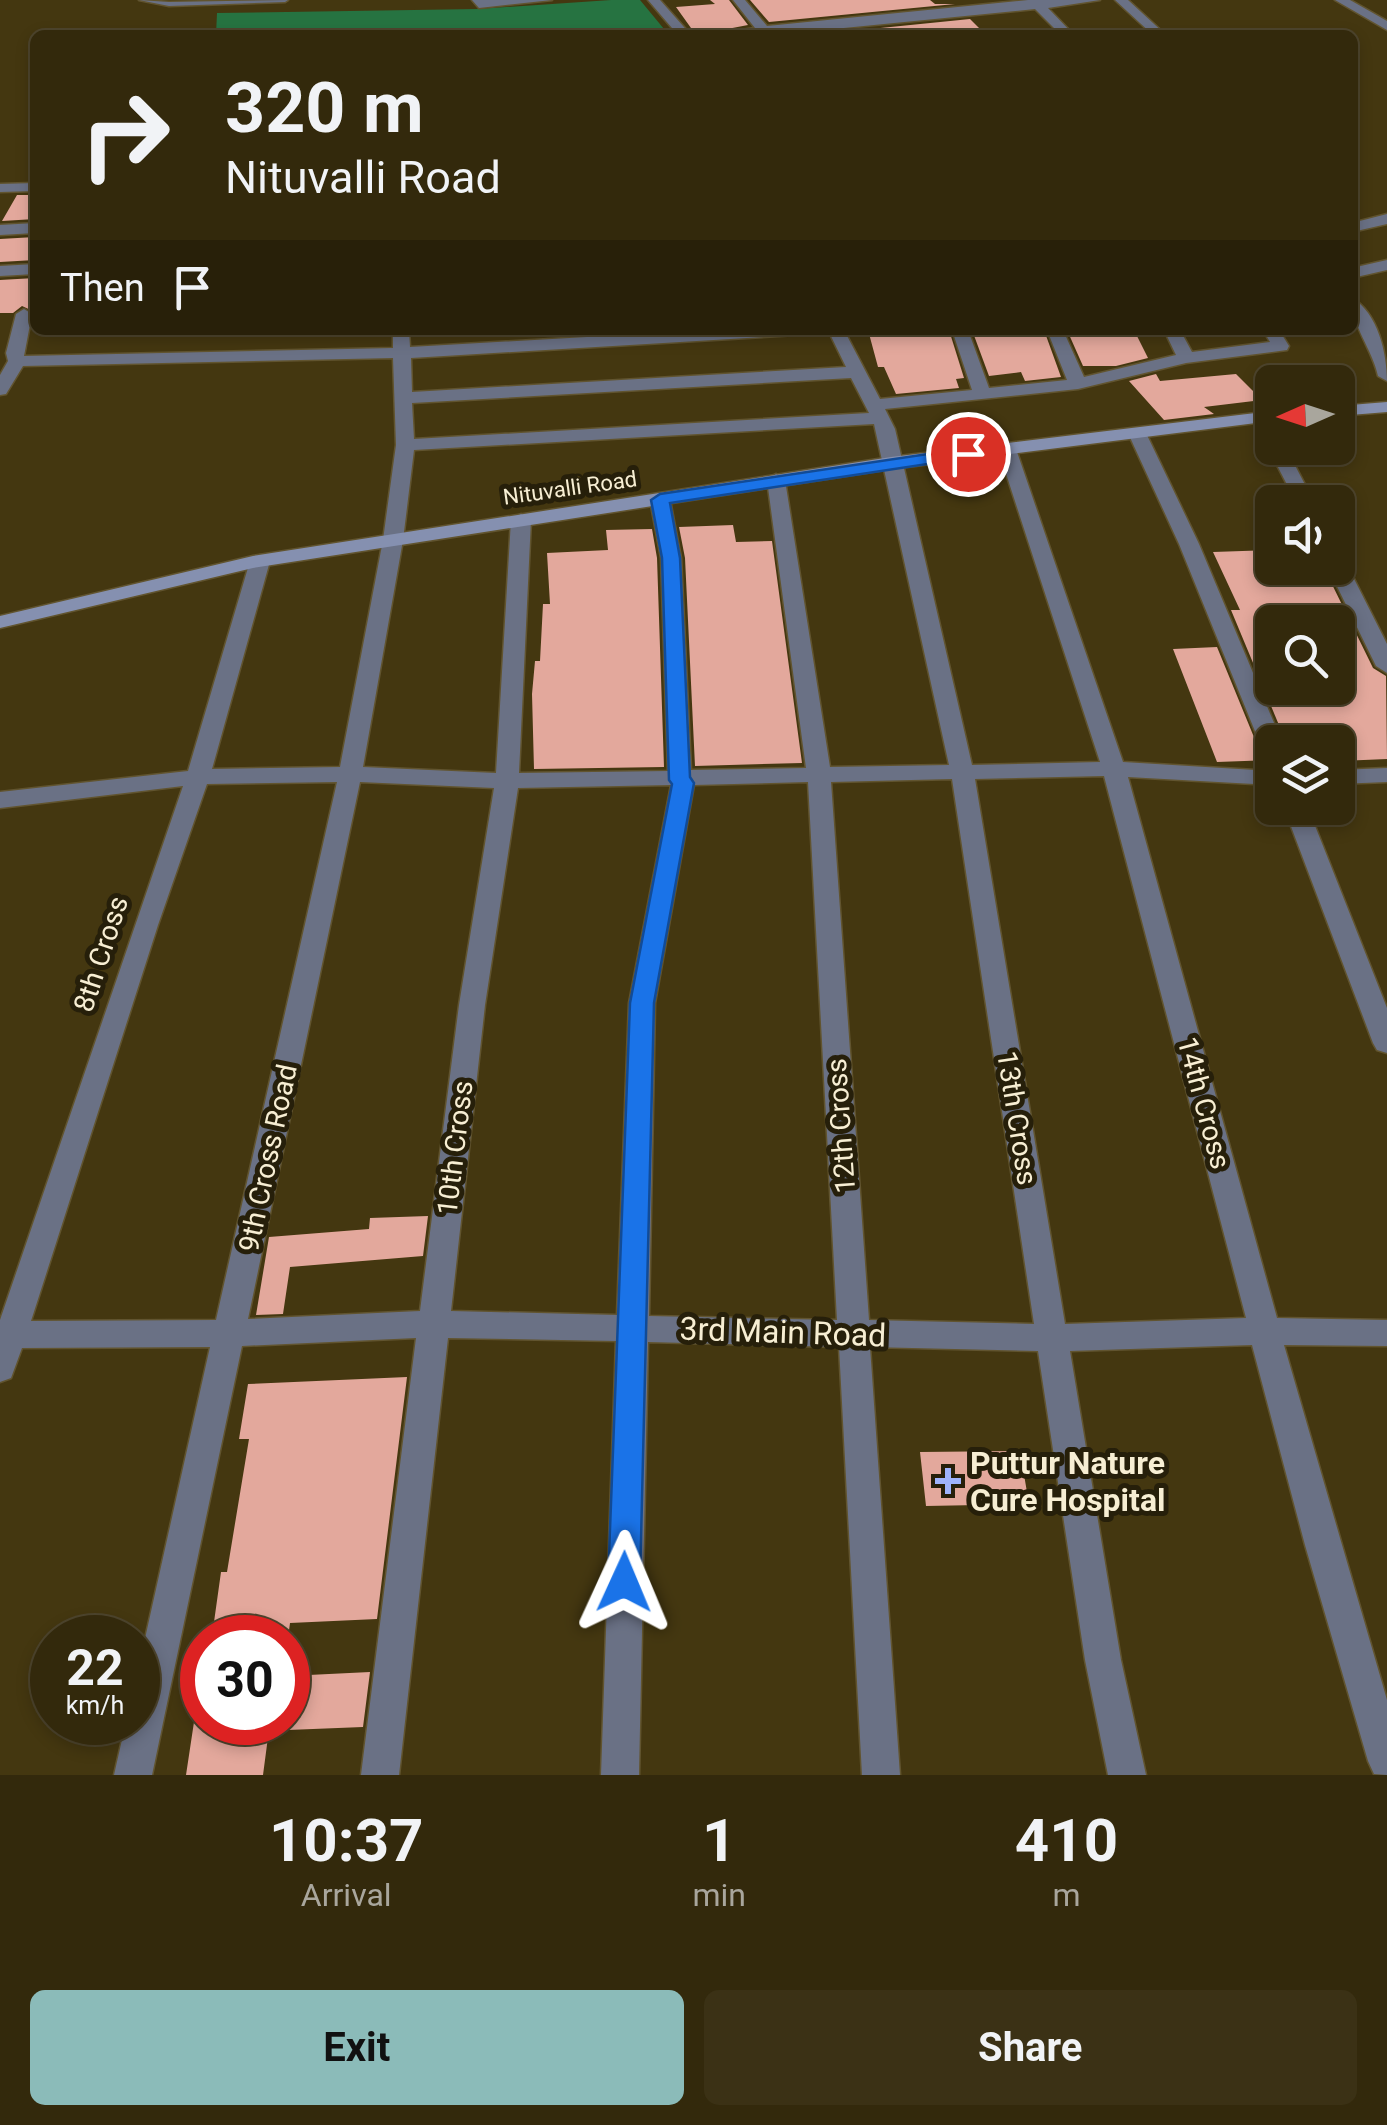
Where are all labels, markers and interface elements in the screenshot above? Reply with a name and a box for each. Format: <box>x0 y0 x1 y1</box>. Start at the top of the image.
text: 320 m <box>225 67 424 149</box>
icon: right <box>60 70 190 200</box>
text: Nituvalli Road <box>225 151 501 204</box>
icon: arrive <box>165 260 220 315</box>
text: Then <box>60 266 145 310</box>
north arrow <box>1255 365 1355 465</box>
map controls <box>1255 365 1355 825</box>
pin <box>926 412 1011 497</box>
icon: arrive <box>941 427 996 482</box>
street label: Nituvalli Road <box>502 466 638 510</box>
button: sound <box>1255 485 1355 585</box>
button: search <box>1255 605 1355 705</box>
button: layers <box>1255 725 1355 825</box>
street label: 8th Cross <box>67 892 135 1016</box>
street label: 14th Cross <box>1171 1033 1237 1173</box>
street label: 13th Cross <box>990 1049 1044 1187</box>
street label: 12th Cross <box>820 1057 862 1195</box>
street label: 9th Cross Road <box>232 1061 304 1255</box>
street label: 10th Cross <box>430 1079 480 1217</box>
street label: 3rd Main Road <box>679 1309 887 1355</box>
place label: Puttur Nature Cure Hospital <box>970 1444 1166 1519</box>
marker: Puttur Nature Cure Hospital <box>935 1468 961 1494</box>
position arrow <box>572 1530 676 1634</box>
speed limit sign: 30 <box>180 1615 310 1745</box>
text: 22 <box>66 1639 124 1697</box>
text: km/h <box>66 1691 124 1720</box>
text: 10:37 <box>269 1805 424 1876</box>
text: 1 <box>702 1805 736 1876</box>
text: 410 <box>1015 1805 1118 1876</box>
text: Arrival <box>301 1876 392 1914</box>
text: min <box>692 1876 746 1914</box>
text: m <box>1052 1876 1080 1914</box>
button: Exit <box>30 1990 684 2105</box>
button: Share <box>704 1990 1357 2105</box>

